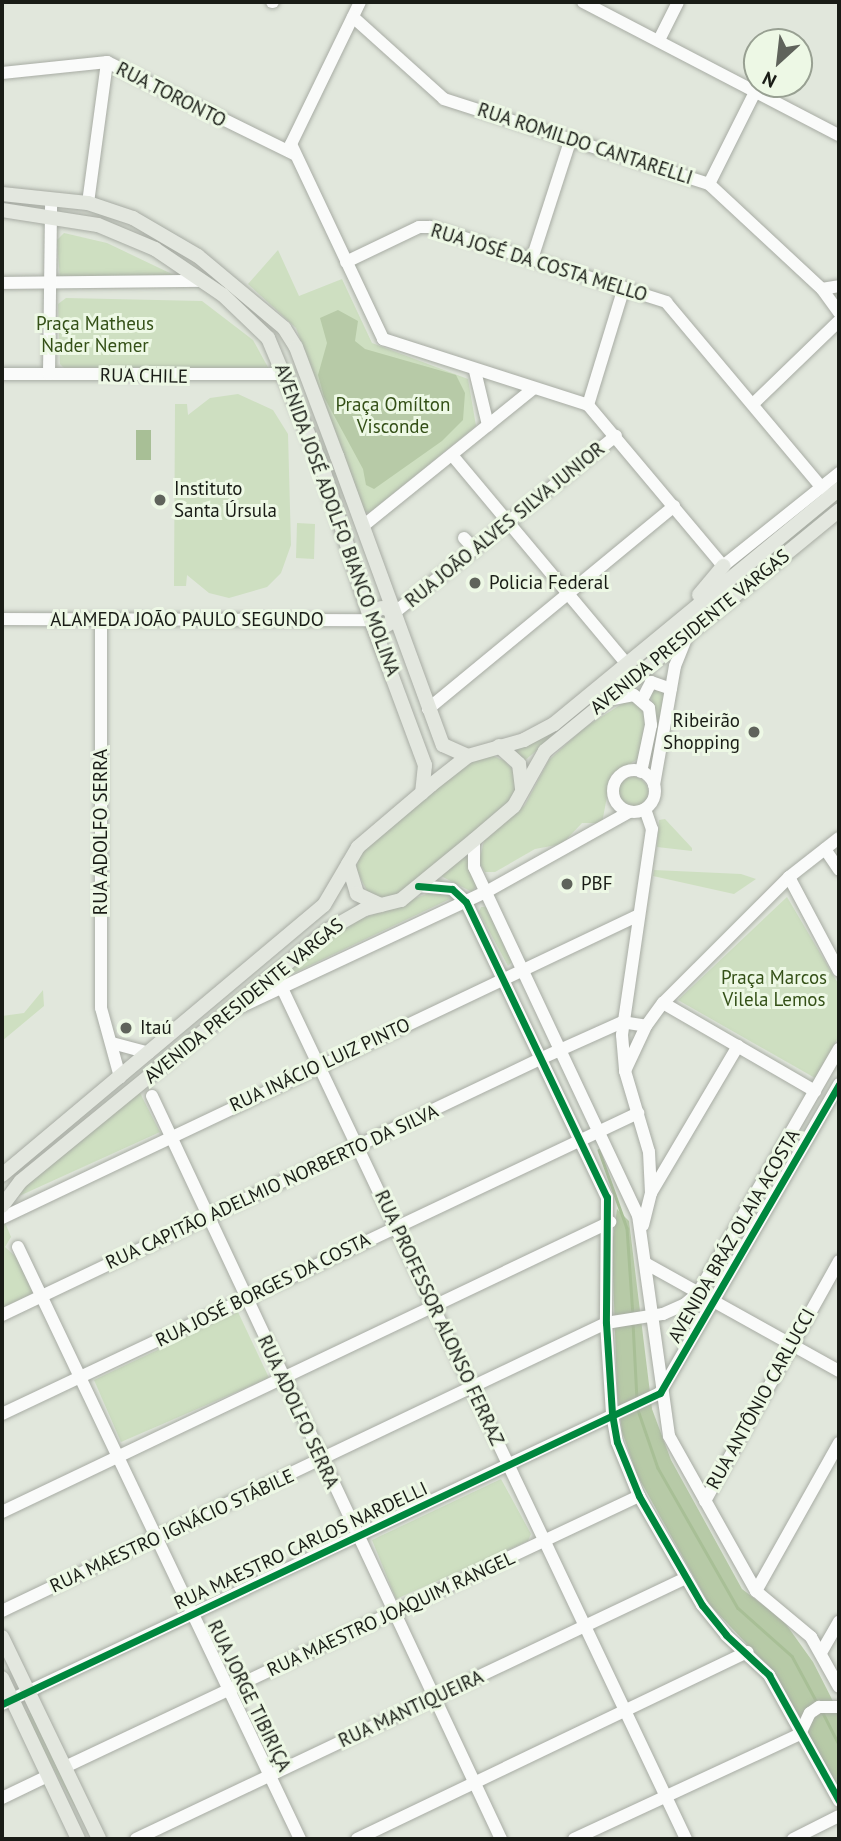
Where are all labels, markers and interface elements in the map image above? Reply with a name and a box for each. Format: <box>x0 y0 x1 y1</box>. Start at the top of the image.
north arrow <box>743 28 813 98</box>
street label: RUA TORONTO <box>112 57 230 133</box>
text: N <box>758 66 780 93</box>
street label: RUA ROMILDO CANTARELLI <box>474 98 696 190</box>
street label: RUA JOSÉ DA COSTA MELLO <box>427 219 651 307</box>
park label: Praça Matheus Nader Nemer <box>36 313 154 357</box>
street label: AVENIDA JOSÉ ADOLFO BIANCO MOLINA <box>270 360 404 680</box>
street label: RUA CHILE <box>99 364 189 388</box>
park label: Praça Omílton Visconde <box>336 394 450 438</box>
street label: RUA JOÃO ALVES SILVA JUNIOR <box>400 437 610 613</box>
place label: Instituto Santa Úrsula <box>174 478 277 522</box>
marker: Instituto Santa Úrsula <box>152 492 168 508</box>
street label: AVENIDA PRESIDENTE VARGAS <box>585 544 795 720</box>
place label: Policia Federal <box>489 572 609 594</box>
marker: Policia Federal <box>467 575 483 591</box>
street label: ALAMEDA JOÃO PAULO SEGUNDO <box>50 609 324 631</box>
place label: Ribeirão Shopping <box>663 710 740 754</box>
marker: Ribeirão Shopping <box>746 724 762 740</box>
street label: RUA ADOLFO SERRA <box>90 748 112 916</box>
place label: PBF <box>581 873 613 895</box>
marker: PBF <box>559 876 575 892</box>
street label: AVENIDA PRESIDENTE VARGAS <box>139 913 349 1089</box>
park label: Praça Marcos Vilela Lemos <box>721 967 827 1011</box>
street label: RUA INÁCIO LUIZ PINTO <box>225 1013 415 1117</box>
place label: Itaú <box>140 1017 172 1039</box>
marker: Itaú <box>118 1020 134 1036</box>
street label: RUA CAPITÃO ADELMIO NORBERTO DA SILVA <box>101 1099 443 1275</box>
street label: AVENIDA BRÁZ OLAIA ACOSTA <box>663 1124 805 1348</box>
street label: RUA PROFESSOR ALONSO FERRAZ <box>369 1186 509 1450</box>
street label: RUA JOSÉ BORGES DA COSTA <box>151 1228 375 1352</box>
street label: RUA ANTÔNIO CARLUCCI <box>701 1304 821 1494</box>
street label: RUA ADOLFO SERRA <box>252 1331 344 1493</box>
street label: RUA MAESTRO IGNÁCIO STÁBILE <box>46 1464 298 1598</box>
street label: RUA MAESTRO CARLOS NARDELLI <box>170 1477 432 1615</box>
street label: RUA MAESTRO JOAQUIM RANGEL <box>263 1546 519 1682</box>
street label: RUA JORGE TIBIRIÇA <box>202 1616 296 1776</box>
street label: RUA MANTIQUEIRA <box>335 1665 487 1753</box>

